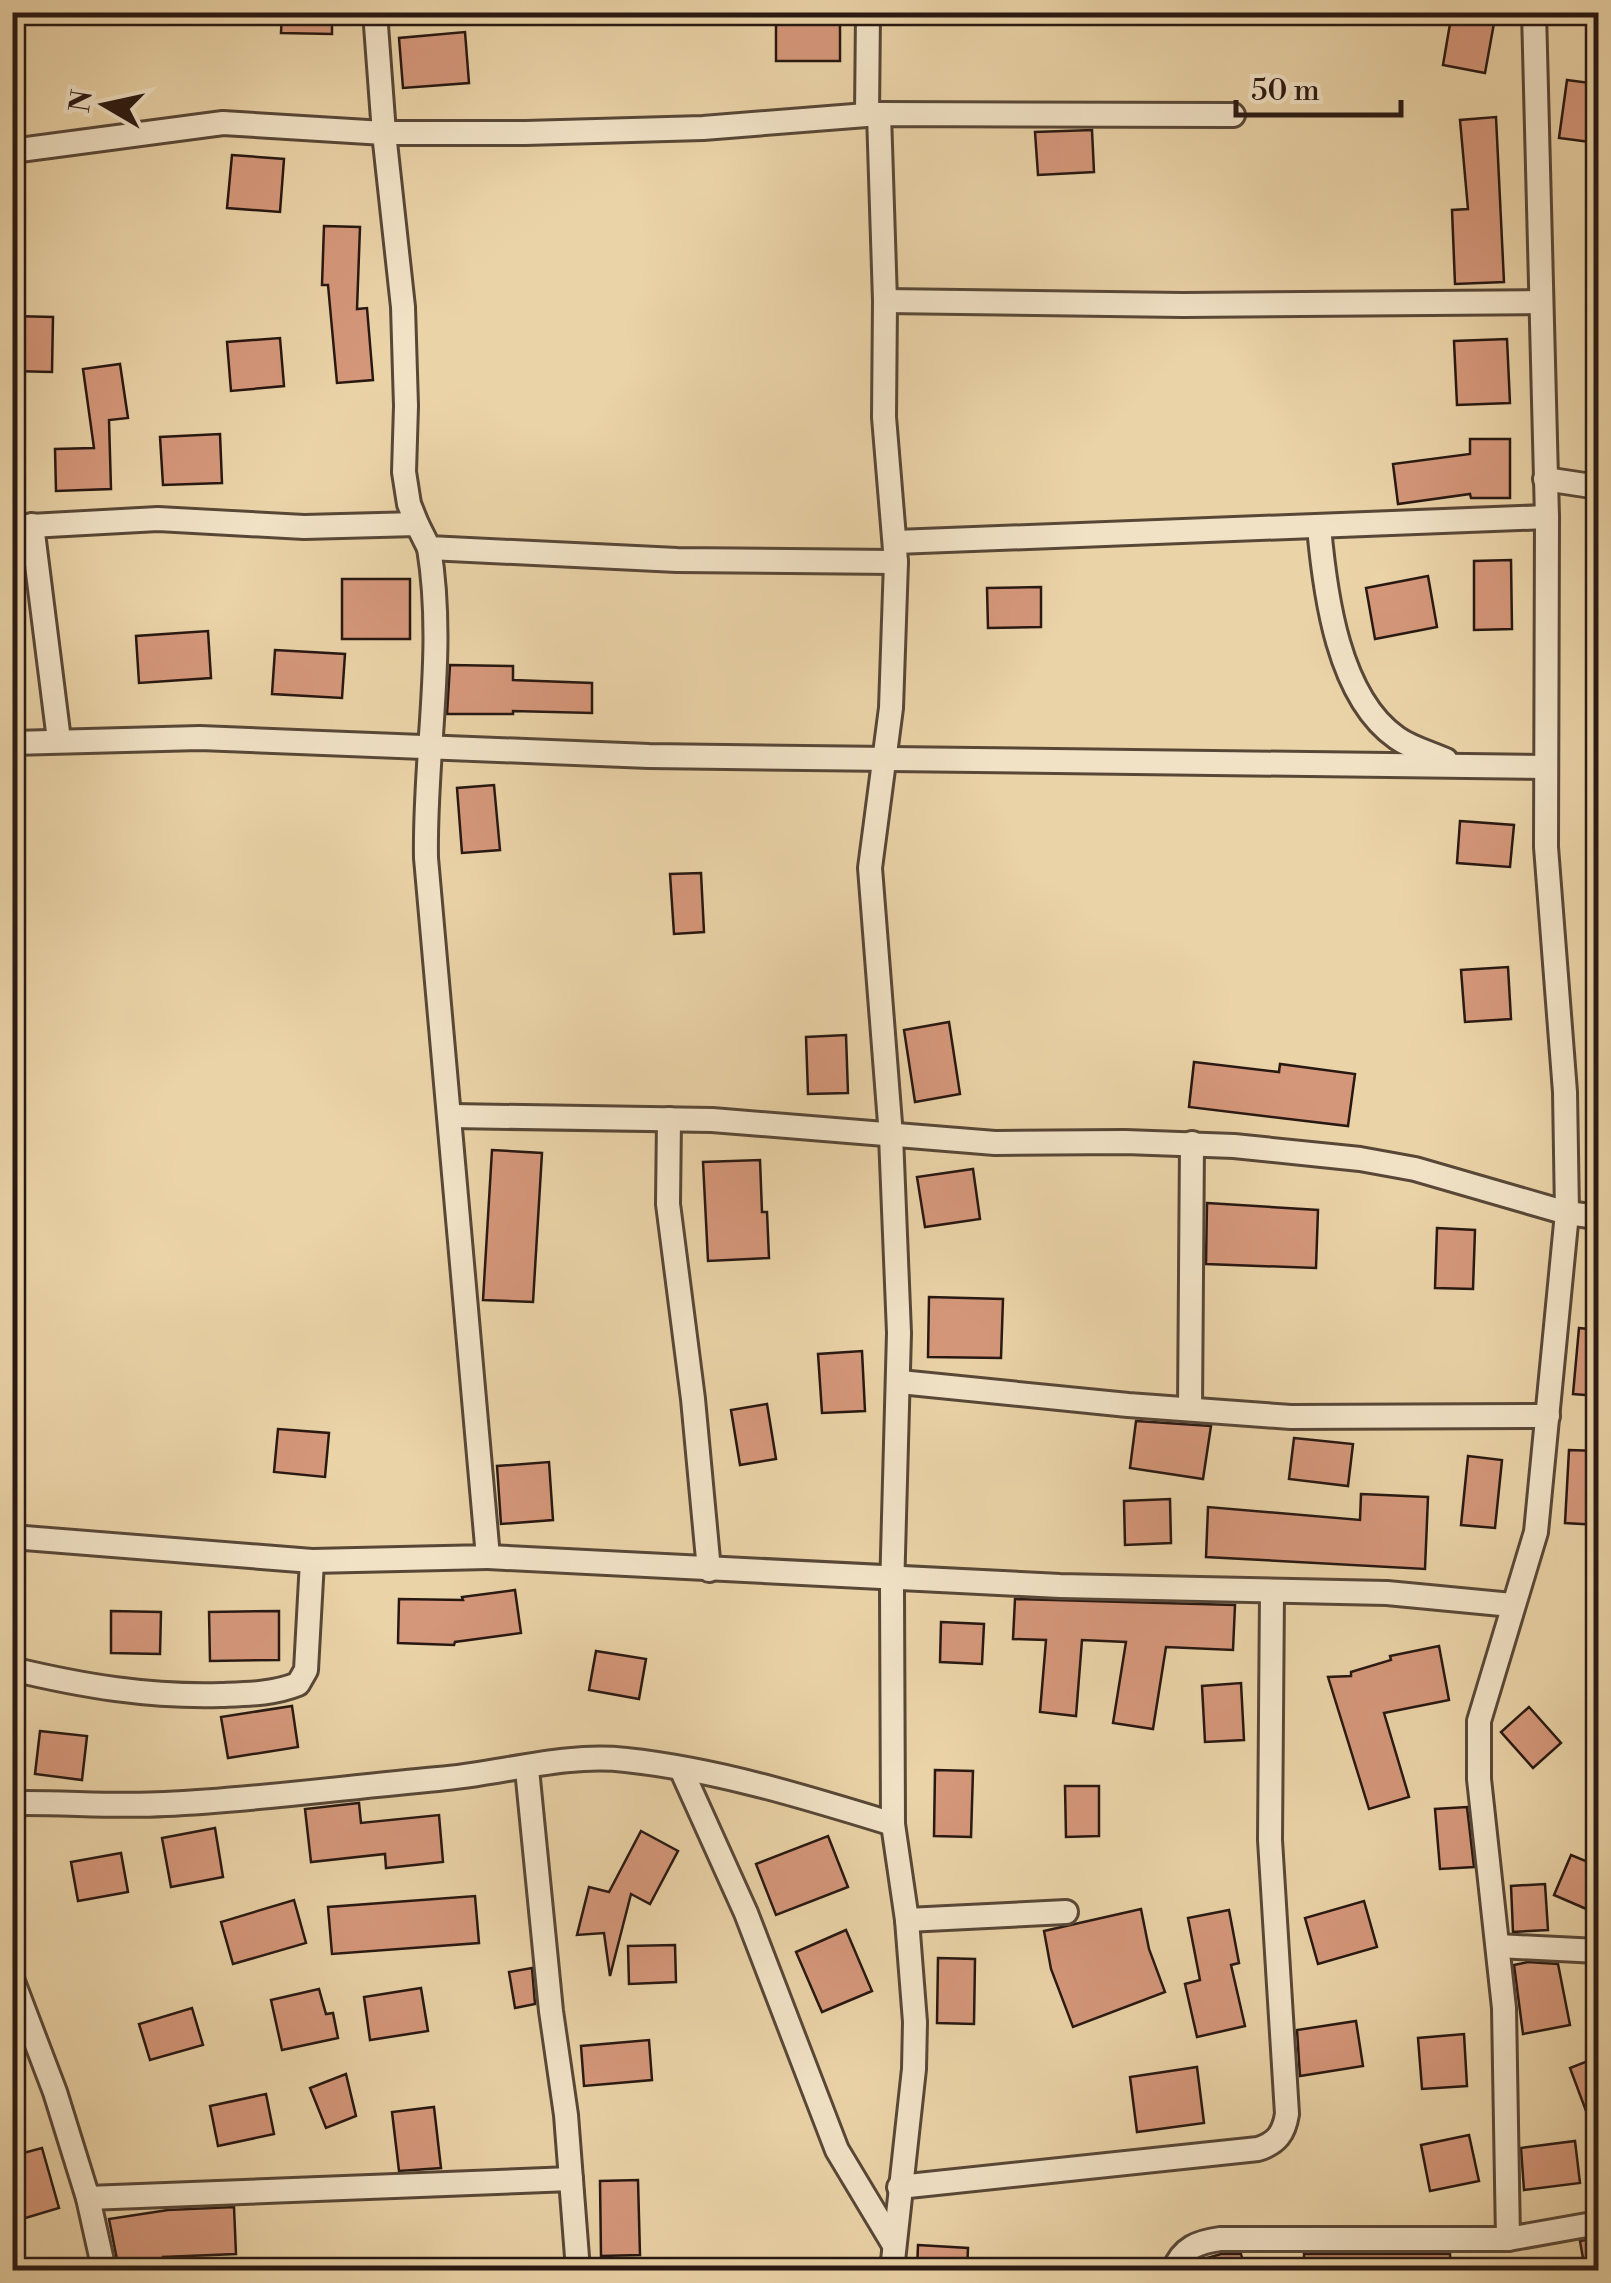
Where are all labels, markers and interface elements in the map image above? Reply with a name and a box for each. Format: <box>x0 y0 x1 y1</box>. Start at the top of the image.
north arrow <box>55 55 155 155</box>
scale bar <box>1236 55 1401 117</box>
text: 50 m <box>1251 72 1320 110</box>
text: N <box>63 88 101 115</box>

